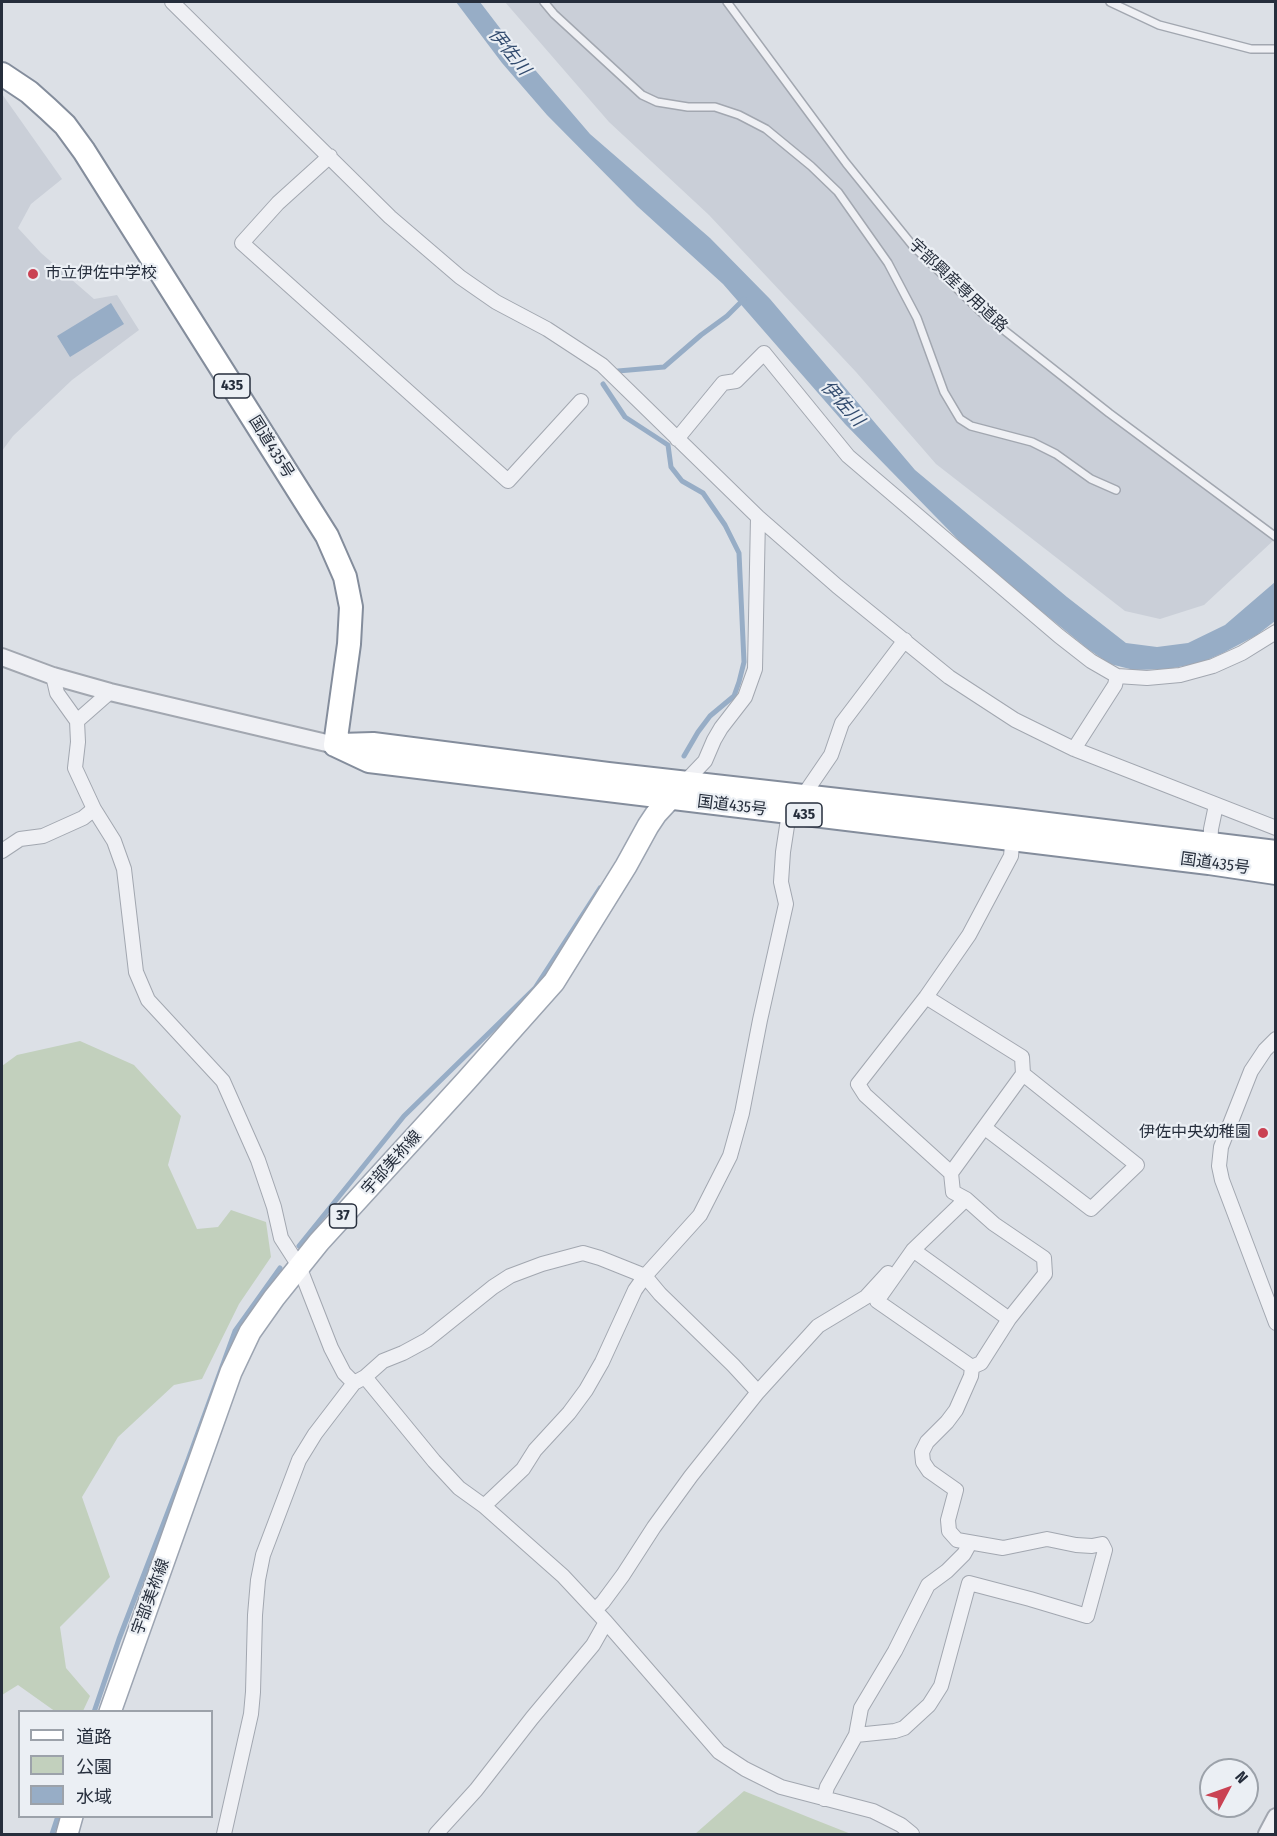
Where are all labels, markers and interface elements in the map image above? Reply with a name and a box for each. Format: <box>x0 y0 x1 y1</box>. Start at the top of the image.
water label: 伊佐川 <box>484 24 534 80</box>
street label: 宇部興産専用道路 <box>905 235 1011 337</box>
place label: 市立伊佐中学校 <box>45 264 157 284</box>
marker: 市立伊佐中学校 <box>26 267 40 281</box>
road number: 435 <box>214 374 250 398</box>
water label: 伊佐川 <box>816 377 868 431</box>
street label: 国道435号 <box>244 412 298 482</box>
street label: 国道435号 <box>696 792 768 820</box>
road number: 435 <box>786 803 822 827</box>
street label: 国道435号 <box>1179 850 1251 878</box>
place label: 伊佐中央幼稚園 <box>1139 1123 1251 1143</box>
marker: 伊佐中央幼稚園 <box>1256 1126 1270 1140</box>
street label: 宇部美祢線 <box>358 1127 426 1199</box>
road number: 37 <box>330 1204 356 1228</box>
street label: 宇部美祢線 <box>128 1556 174 1638</box>
legend <box>18 1710 213 1818</box>
text: 道路 <box>76 1726 112 1748</box>
text: 公園 <box>76 1756 112 1778</box>
north arrow <box>1199 1758 1259 1818</box>
text: N <box>1231 1767 1252 1787</box>
text: 水域 <box>76 1786 112 1808</box>

